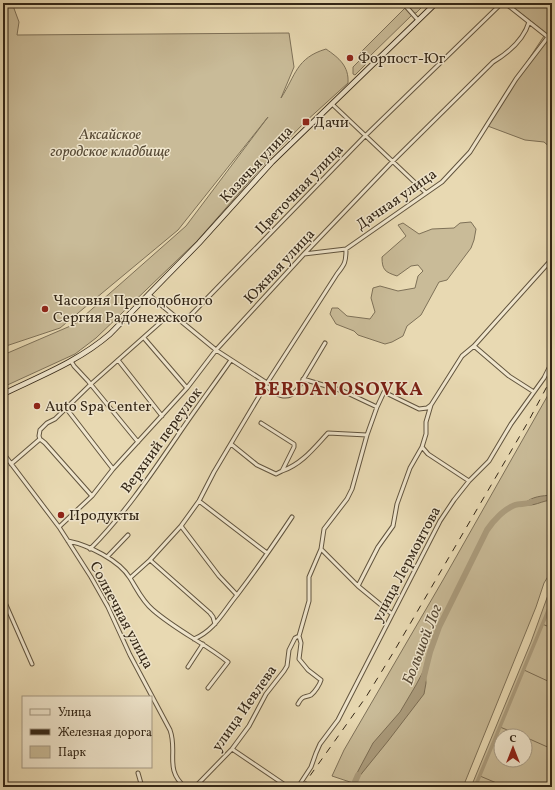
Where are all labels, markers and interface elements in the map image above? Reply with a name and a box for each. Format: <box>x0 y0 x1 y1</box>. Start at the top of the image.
place label: Форпост-Юг <box>358 49 446 70</box>
marker: Форпост-Юг <box>345 53 355 63</box>
place label: Дачи <box>314 113 349 134</box>
marker: Дачи <box>301 117 311 127</box>
street label: Казачья улица <box>216 122 298 208</box>
park label: Аксайское городское кладбище <box>50 125 170 163</box>
street label: Цветочная улица <box>251 140 349 240</box>
street label: Дачная улица <box>352 165 442 236</box>
street label: Южная улица <box>240 225 320 309</box>
place label: Часовня Преподобного Сергия Радонежского <box>53 291 213 329</box>
marker: Часовня Преподобного Сергия Радонежского <box>40 304 50 314</box>
district label: BERDANOSOVKA <box>254 377 424 403</box>
street label: Верхний переулок <box>117 384 208 498</box>
place label: Auto Spa Center <box>45 397 152 418</box>
marker: Auto Spa Center <box>32 401 42 411</box>
street label: улица Лермонтова <box>368 503 447 626</box>
place label: Продукты <box>69 506 140 527</box>
marker: Продукты <box>56 510 66 520</box>
street label: Солнечная улица <box>83 558 158 673</box>
water label: Большой Лог <box>397 601 448 688</box>
street label: улица Иевлева <box>208 661 283 756</box>
legend <box>22 696 152 768</box>
text: Улица <box>58 705 91 721</box>
text: Железная дорога <box>58 725 152 741</box>
north arrow <box>493 728 533 768</box>
text: С <box>509 732 517 747</box>
text: Парк <box>58 745 86 761</box>

